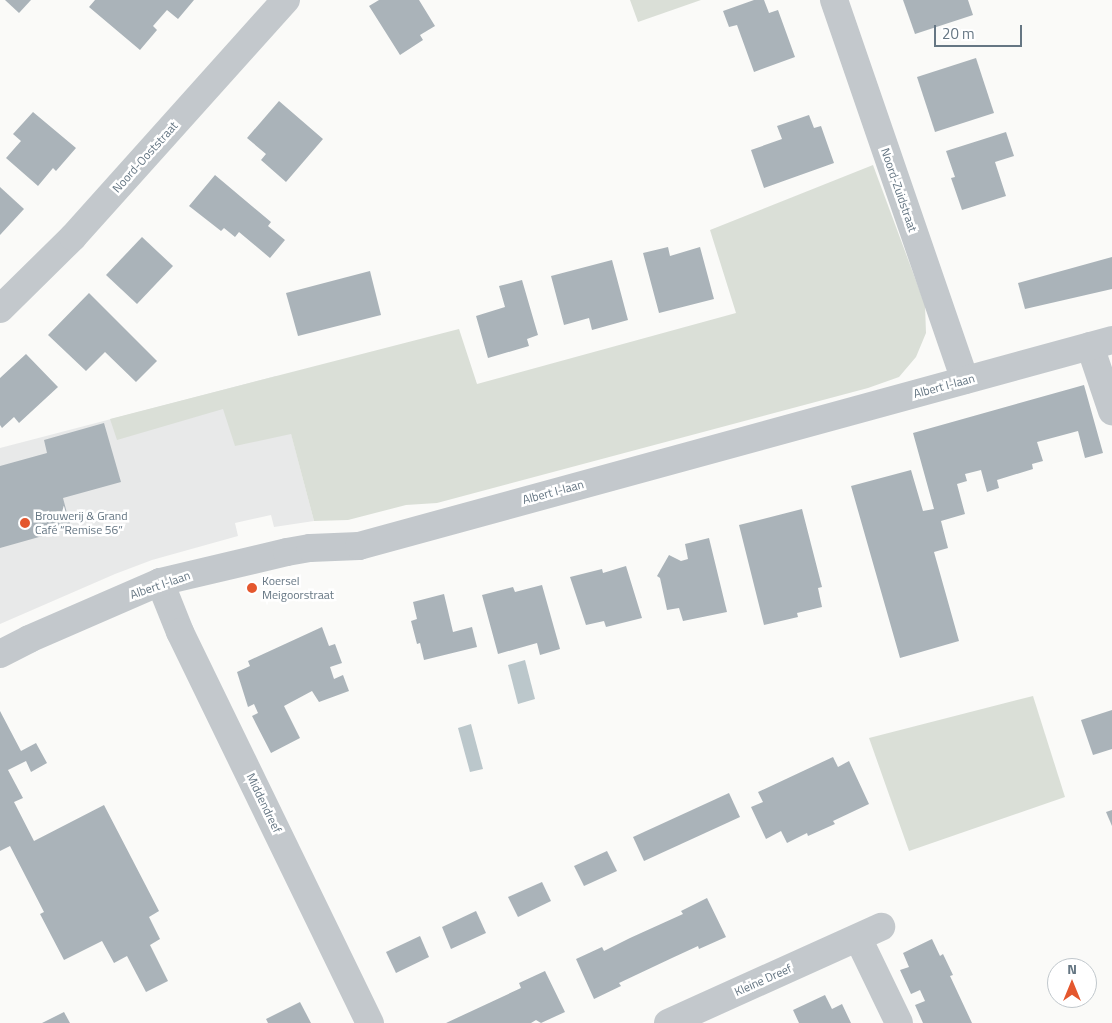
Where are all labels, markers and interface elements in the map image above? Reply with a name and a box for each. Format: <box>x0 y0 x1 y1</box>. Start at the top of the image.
scale bar <box>937 15 1024 47</box>
text: 20 m <box>942 22 975 45</box>
street label: Noord-Ooststraat <box>109 119 181 195</box>
street label: Noord-Zuidstraat <box>878 146 920 234</box>
street label: Albert I-laan <box>912 371 976 401</box>
street label: Albert I-laan <box>521 477 585 507</box>
place label: Brouwerij & Grand Café “Remise 56” <box>35 509 128 537</box>
marker: Brouwerij & Grand Café “Remise 56” <box>19 517 31 529</box>
street label: Albert I-laan <box>128 568 192 602</box>
place label: Koersel Meigoorstraat <box>262 574 334 602</box>
marker: Koersel Meigoorstraat <box>246 582 258 594</box>
street label: Middendreef <box>243 771 285 835</box>
north arrow <box>1047 958 1097 1008</box>
text: N <box>1067 958 1077 979</box>
street label: Kleine Dreef <box>732 961 794 999</box>

